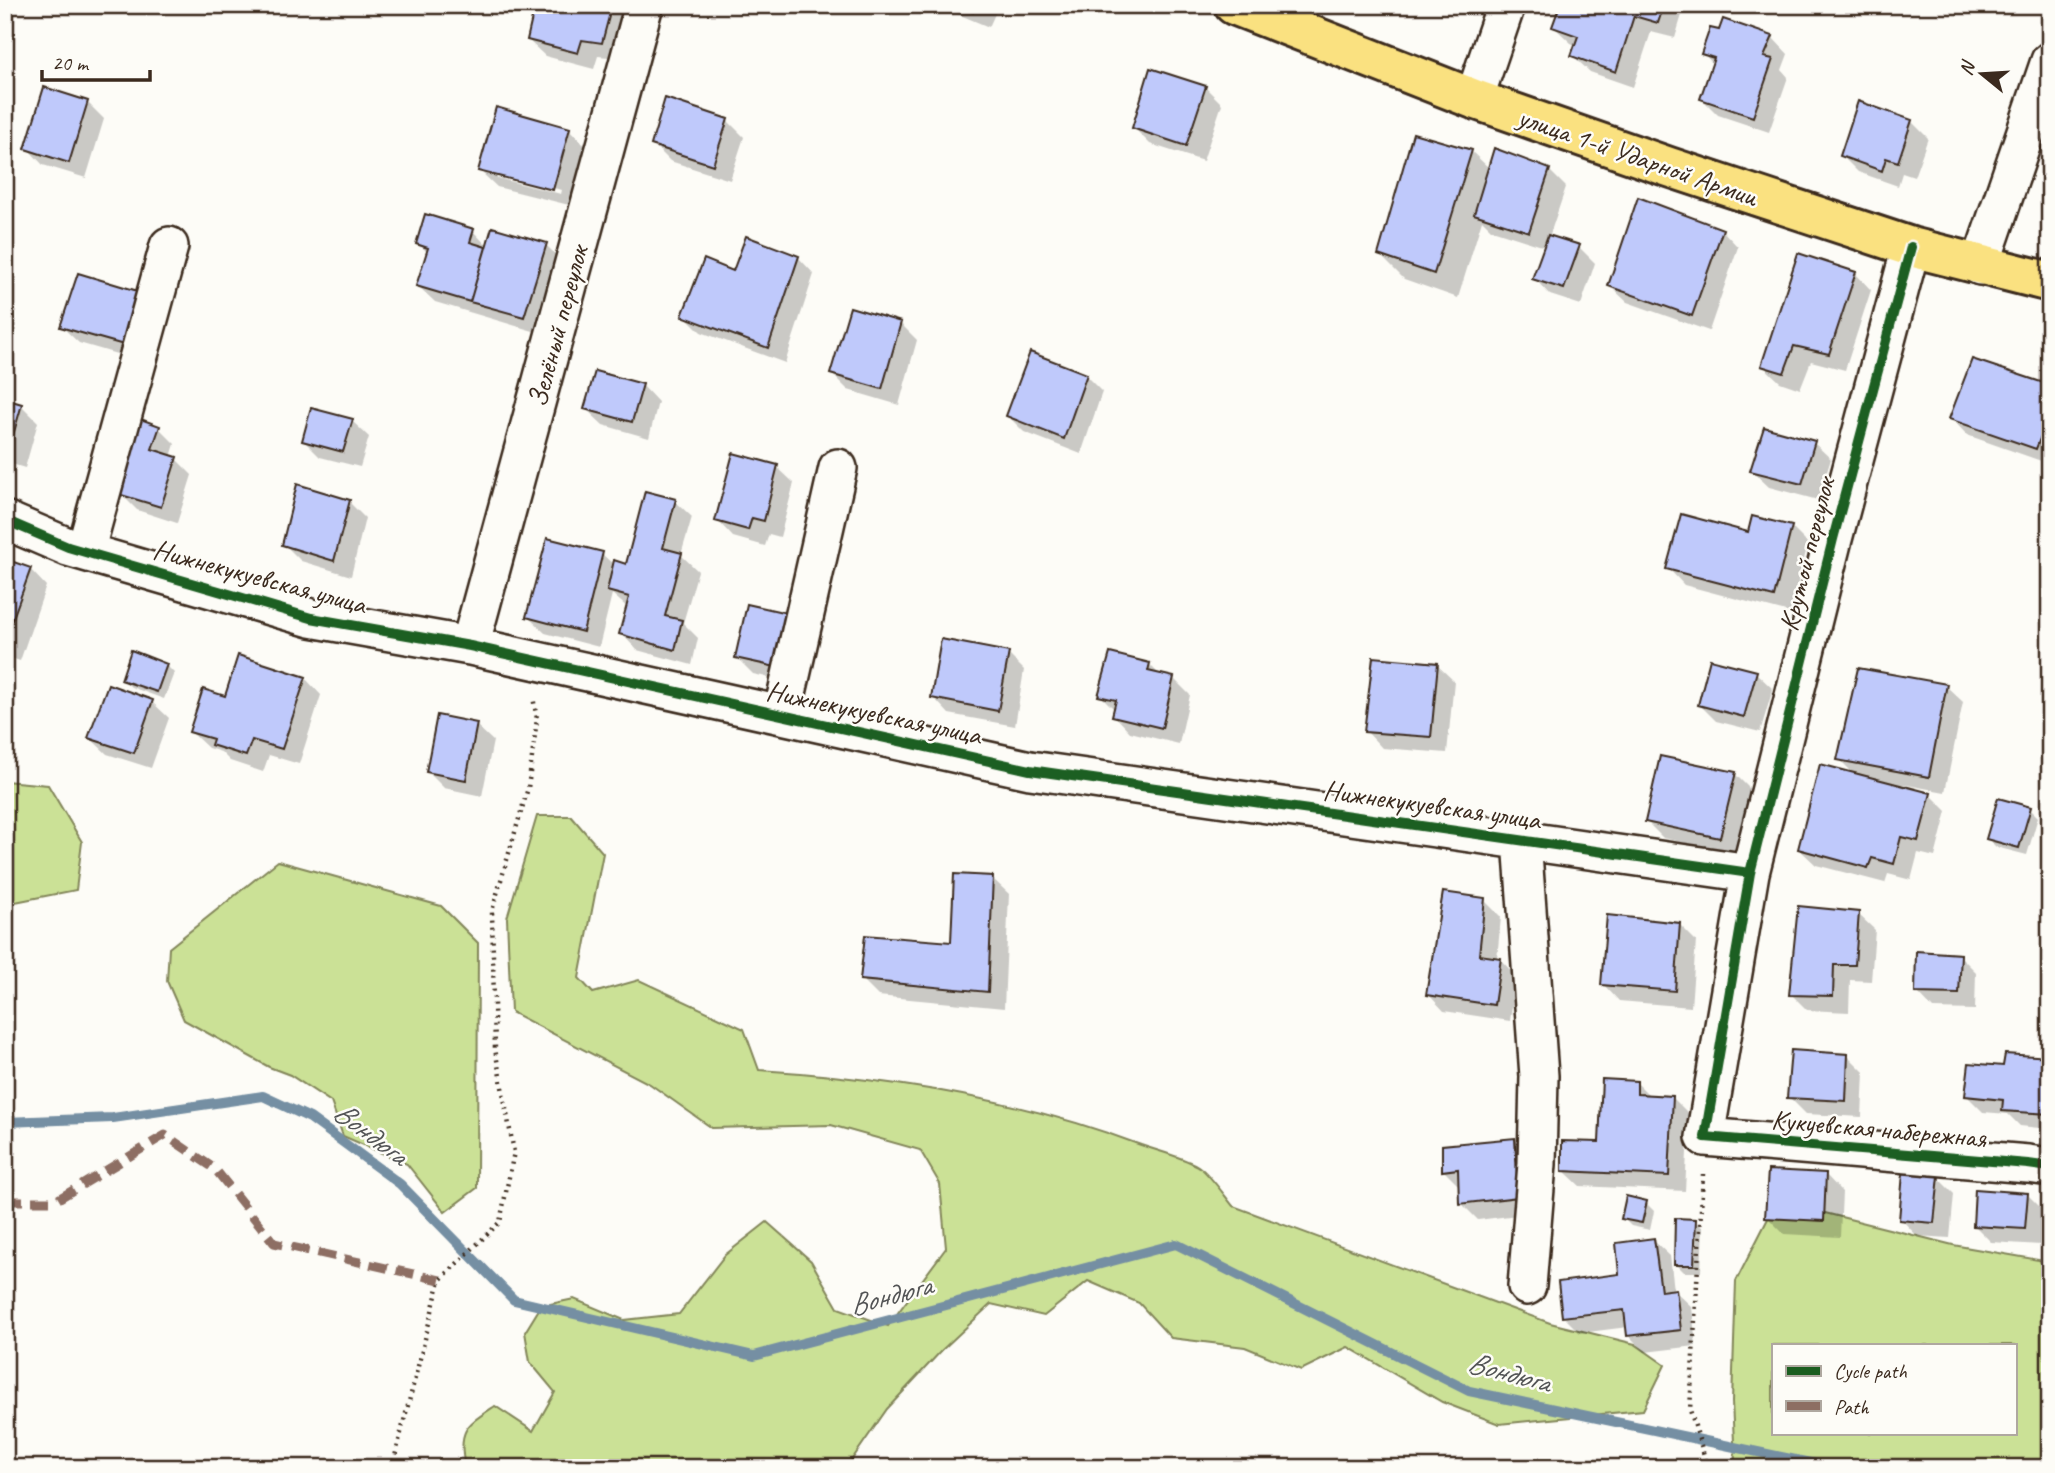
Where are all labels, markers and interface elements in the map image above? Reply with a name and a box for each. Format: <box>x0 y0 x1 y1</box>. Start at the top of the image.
scale bar <box>42 38 150 82</box>
north arrow <box>1946 38 2016 108</box>
text: 20 m <box>52 50 90 76</box>
text: N <box>1954 57 1981 78</box>
street label: улица 1-й Ударной Армии <box>1512 98 1764 214</box>
street label: Зелёный переулок <box>519 239 596 411</box>
street label: Крутой переулок <box>1771 471 1843 634</box>
street label: Нижнекукуевская улица <box>150 531 372 622</box>
street label: Нижнекукуевская улица <box>763 673 986 753</box>
street label: Нижнекукуевская улица <box>1321 772 1544 837</box>
water label: Вондюга <box>326 1093 419 1176</box>
street label: Кукуевская набережная <box>1770 1102 1989 1155</box>
water label: Вондюга <box>845 1265 939 1324</box>
water label: Вондюга <box>1464 1343 1558 1402</box>
legend <box>1772 1344 2016 1434</box>
text: Cycle path <box>1834 1358 1907 1384</box>
text: Path <box>1834 1394 1870 1420</box>

